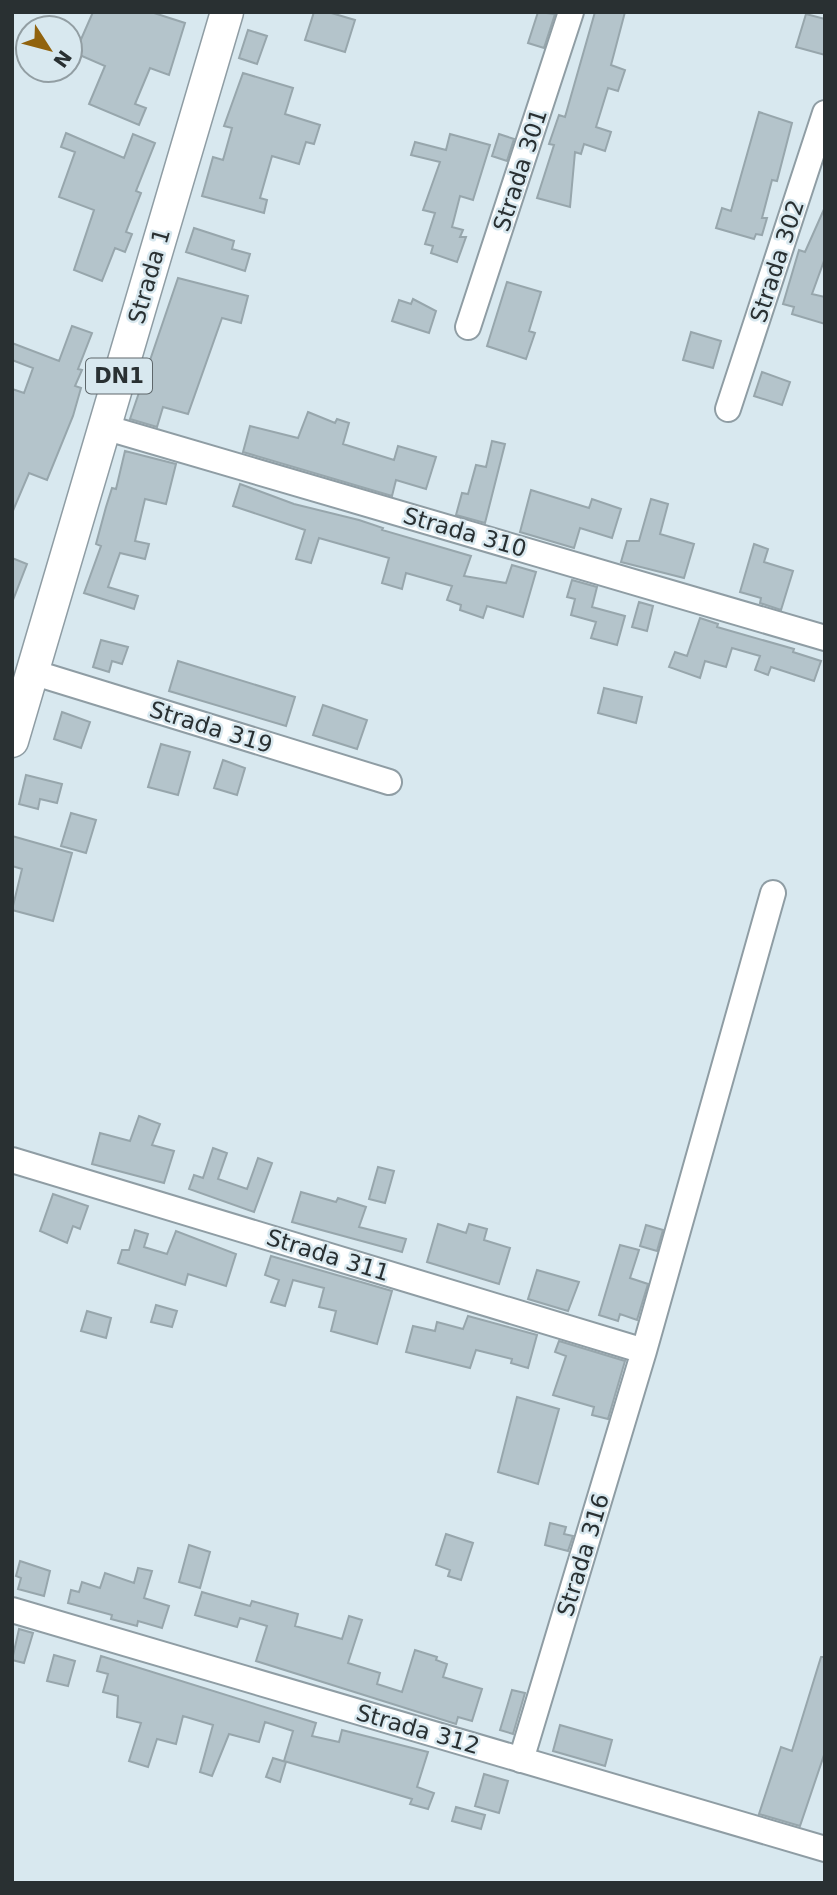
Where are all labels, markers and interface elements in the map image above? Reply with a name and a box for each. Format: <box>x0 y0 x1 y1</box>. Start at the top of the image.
north arrow <box>14 14 84 84</box>
text: N <box>49 46 76 72</box>
street label: Strada 301 <box>488 106 552 234</box>
street label: Strada 302 <box>745 197 809 325</box>
street label: Strada 1 <box>123 225 175 327</box>
road number: DN1 <box>86 358 152 394</box>
street label: Strada 310 <box>400 502 530 562</box>
street label: Strada 319 <box>146 696 276 758</box>
street label: Strada 311 <box>263 1224 393 1286</box>
street label: Strada 316 <box>552 1490 614 1620</box>
street label: Strada 312 <box>353 1699 483 1759</box>

